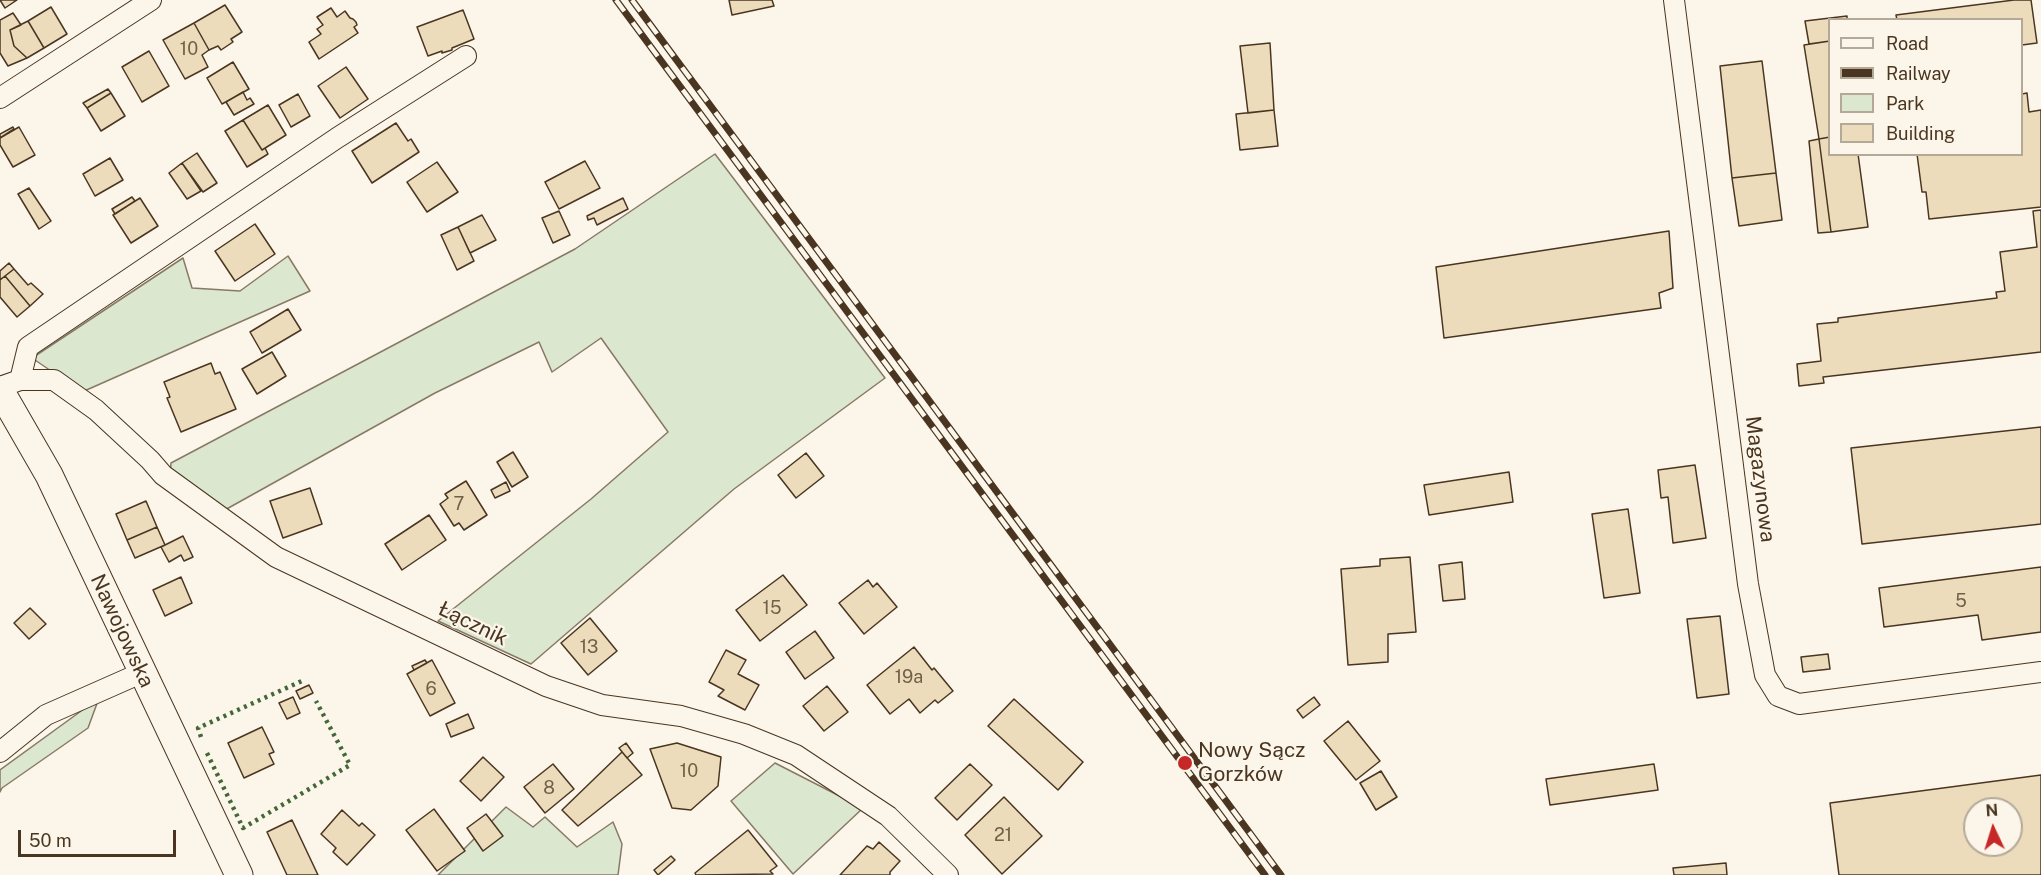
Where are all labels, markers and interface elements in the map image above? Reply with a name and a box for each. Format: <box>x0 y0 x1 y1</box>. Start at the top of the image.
legend <box>1828 18 2023 156</box>
text: Road <box>1886 33 1929 54</box>
house number: 10 <box>180 38 198 60</box>
text: Railway <box>1886 63 1951 84</box>
text: Park <box>1886 93 1924 114</box>
text: Building <box>1886 123 1955 144</box>
street label: Magazynowa <box>1740 414 1780 544</box>
house number: 7 <box>454 493 464 515</box>
street label: Nawojowska <box>85 570 159 692</box>
house number: 5 <box>1955 590 1967 612</box>
street label: Łącznik <box>434 596 512 652</box>
house number: 15 <box>763 597 781 619</box>
house number: 13 <box>580 636 598 658</box>
house number: 19a <box>895 666 923 688</box>
house number: 6 <box>425 678 437 700</box>
place label: Nowy Sącz Gorzków <box>1198 738 1305 788</box>
marker: Nowy Sącz Gorzków <box>1176 754 1194 772</box>
house number: 10 <box>680 760 698 782</box>
house number: 8 <box>543 777 555 799</box>
north arrow <box>1963 797 2023 857</box>
text: N <box>1985 801 1999 820</box>
scale bar <box>21 818 178 856</box>
house number: 21 <box>994 824 1012 846</box>
text: 50 m <box>29 830 72 851</box>

